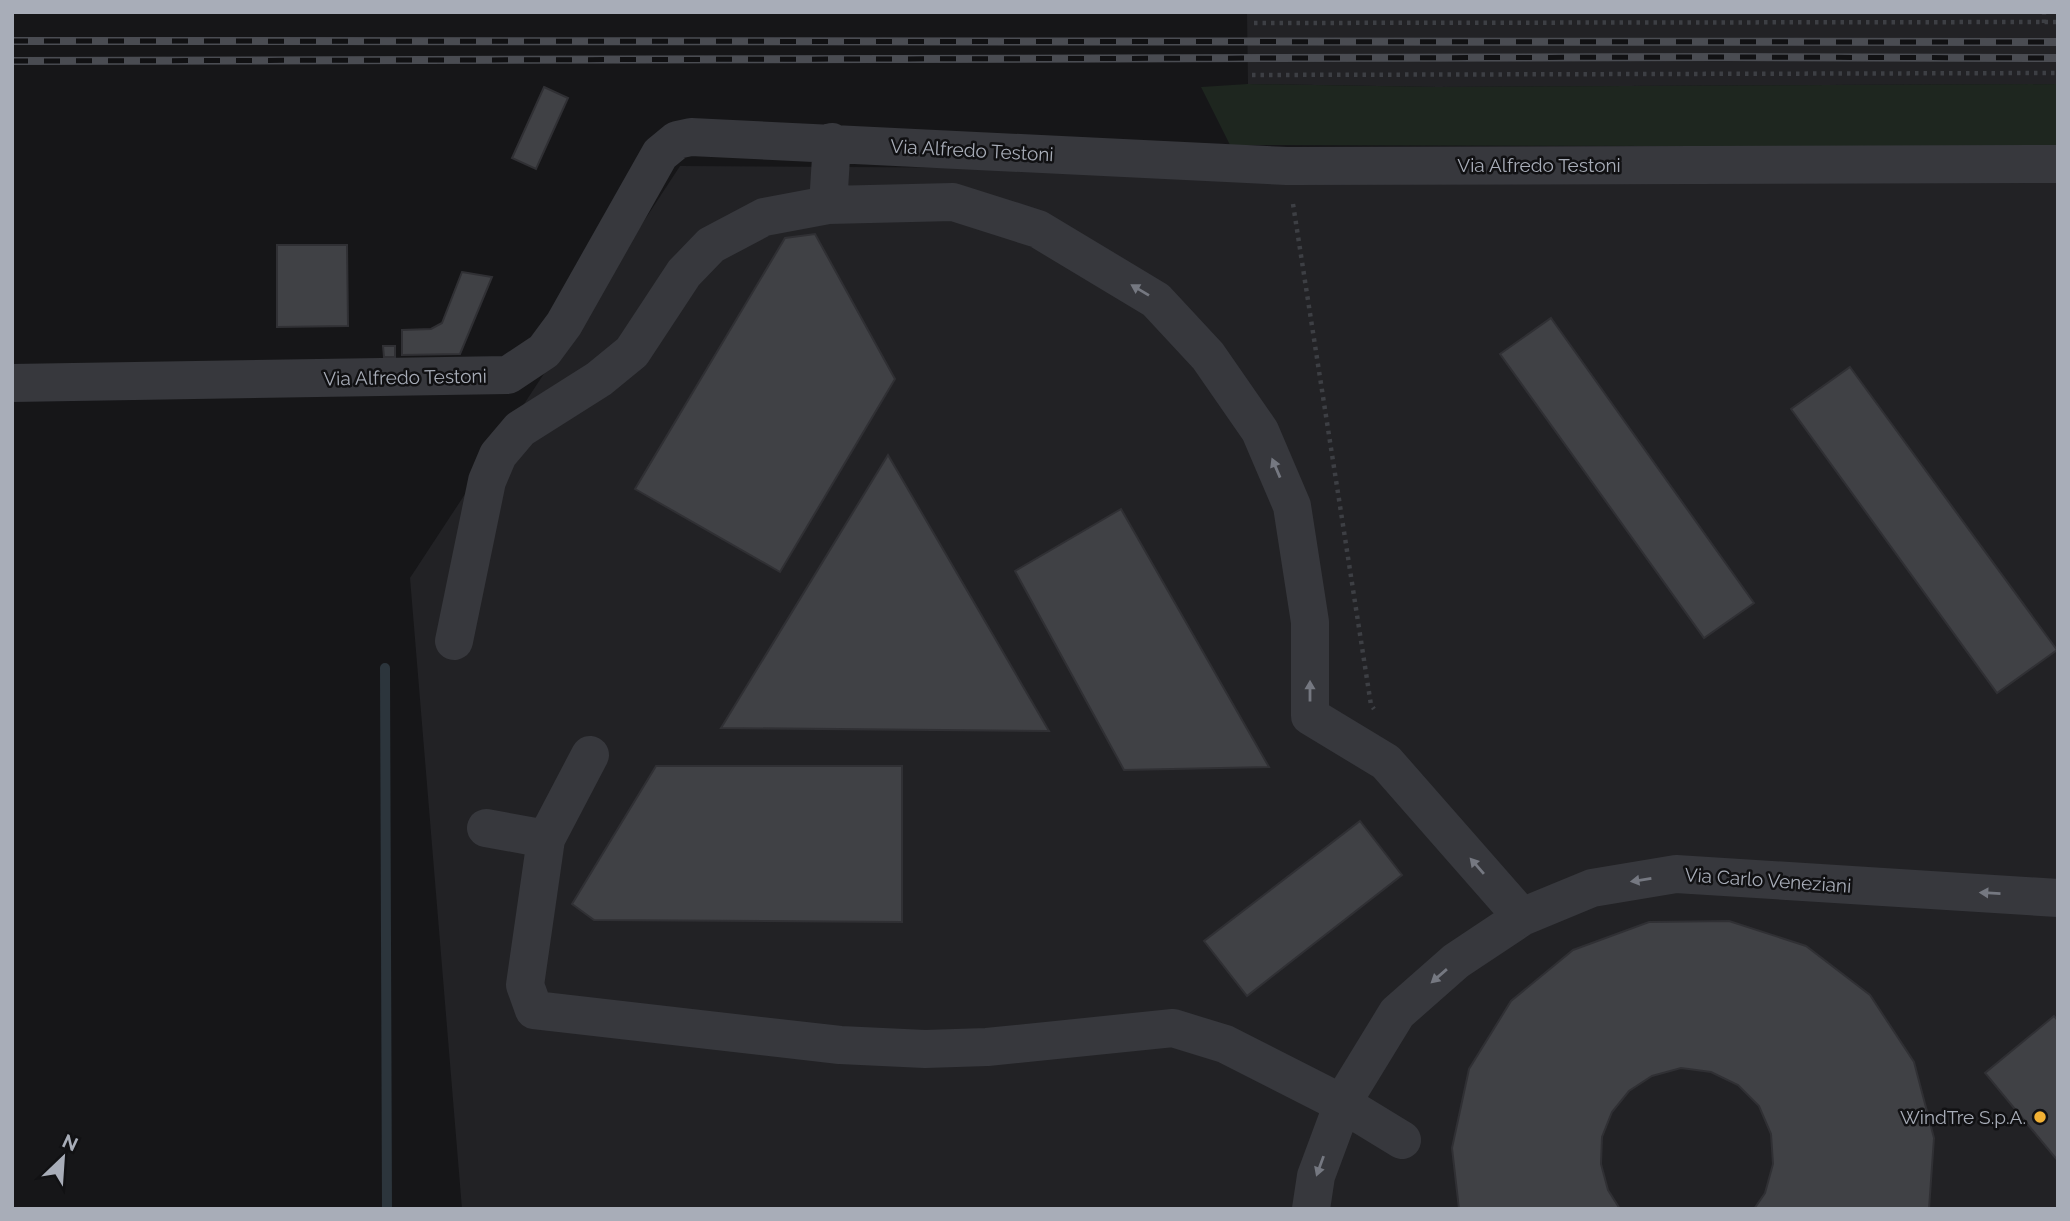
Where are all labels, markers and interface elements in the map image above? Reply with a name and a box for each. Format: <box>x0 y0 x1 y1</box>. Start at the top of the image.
street label: Via Alfredo Testoni <box>890 135 1054 165</box>
street label: Via Alfredo Testoni <box>1457 154 1621 176</box>
one-way arrow <box>1130 284 1149 296</box>
street label: Via Alfredo Testoni <box>323 365 487 389</box>
one-way arrow <box>1270 458 1281 479</box>
one-way arrow <box>1304 680 1316 702</box>
one-way arrow <box>1469 857 1485 875</box>
street label: Via Carlo Veneziani <box>1684 863 1852 897</box>
one-way arrow <box>1630 875 1652 886</box>
one-way arrow <box>1978 888 2000 899</box>
one-way arrow <box>1430 968 1448 984</box>
place label: WindTre S.p.A. <box>1900 1106 2026 1128</box>
marker: WindTre S.p.A. <box>2032 1109 2048 1125</box>
north arrow <box>28 1123 98 1193</box>
text: N <box>59 1130 81 1156</box>
one-way arrow <box>1314 1155 1325 1176</box>

